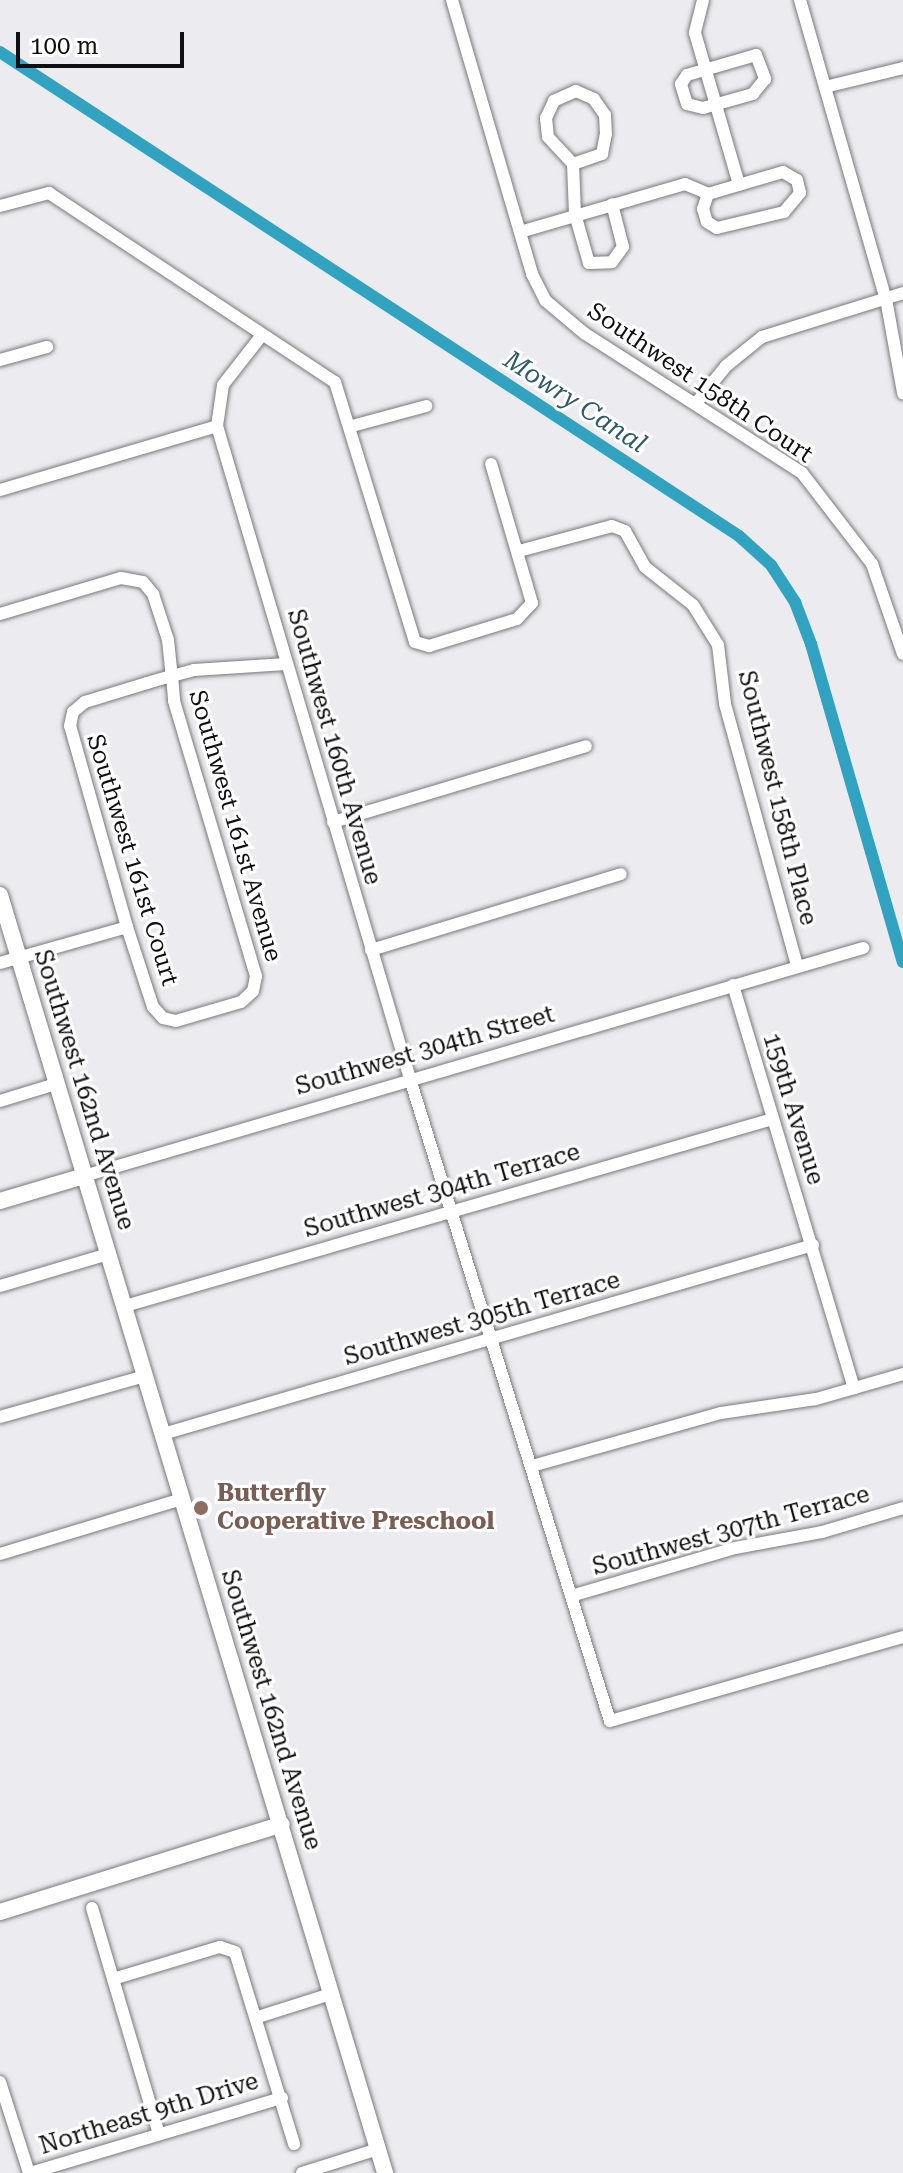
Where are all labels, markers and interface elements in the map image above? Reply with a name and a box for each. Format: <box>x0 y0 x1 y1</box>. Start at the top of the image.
scale bar <box>20 16 188 66</box>
text: 100 m <box>30 32 98 60</box>
street label: Southwest 158th Court <box>582 297 818 469</box>
water label: Mowry Canal <box>498 344 652 460</box>
street label: Southwest 160th Avenue <box>281 606 387 888</box>
street label: Southwest 158th Place <box>731 668 823 928</box>
street label: Southwest 161st Avenue <box>182 687 288 965</box>
street label: Southwest 161st Court <box>80 731 184 989</box>
street label: Southwest 162nd Avenue <box>28 946 140 1234</box>
street label: Southwest 304th Street <box>292 1000 558 1102</box>
street label: 159th Avenue <box>756 1030 830 1188</box>
street label: Southwest 304th Terrace <box>301 1138 583 1244</box>
street label: Southwest 305th Terrace <box>341 1266 623 1372</box>
place label: Butterfly Cooperative Preschool <box>217 1480 494 1536</box>
street label: Southwest 307th Terrace <box>589 1480 873 1582</box>
marker: Butterfly Cooperative Preschool <box>192 1499 210 1517</box>
street label: Southwest 162nd Avenue <box>215 1566 327 1854</box>
street label: Northeast 9th Drive <box>36 2067 262 2161</box>

